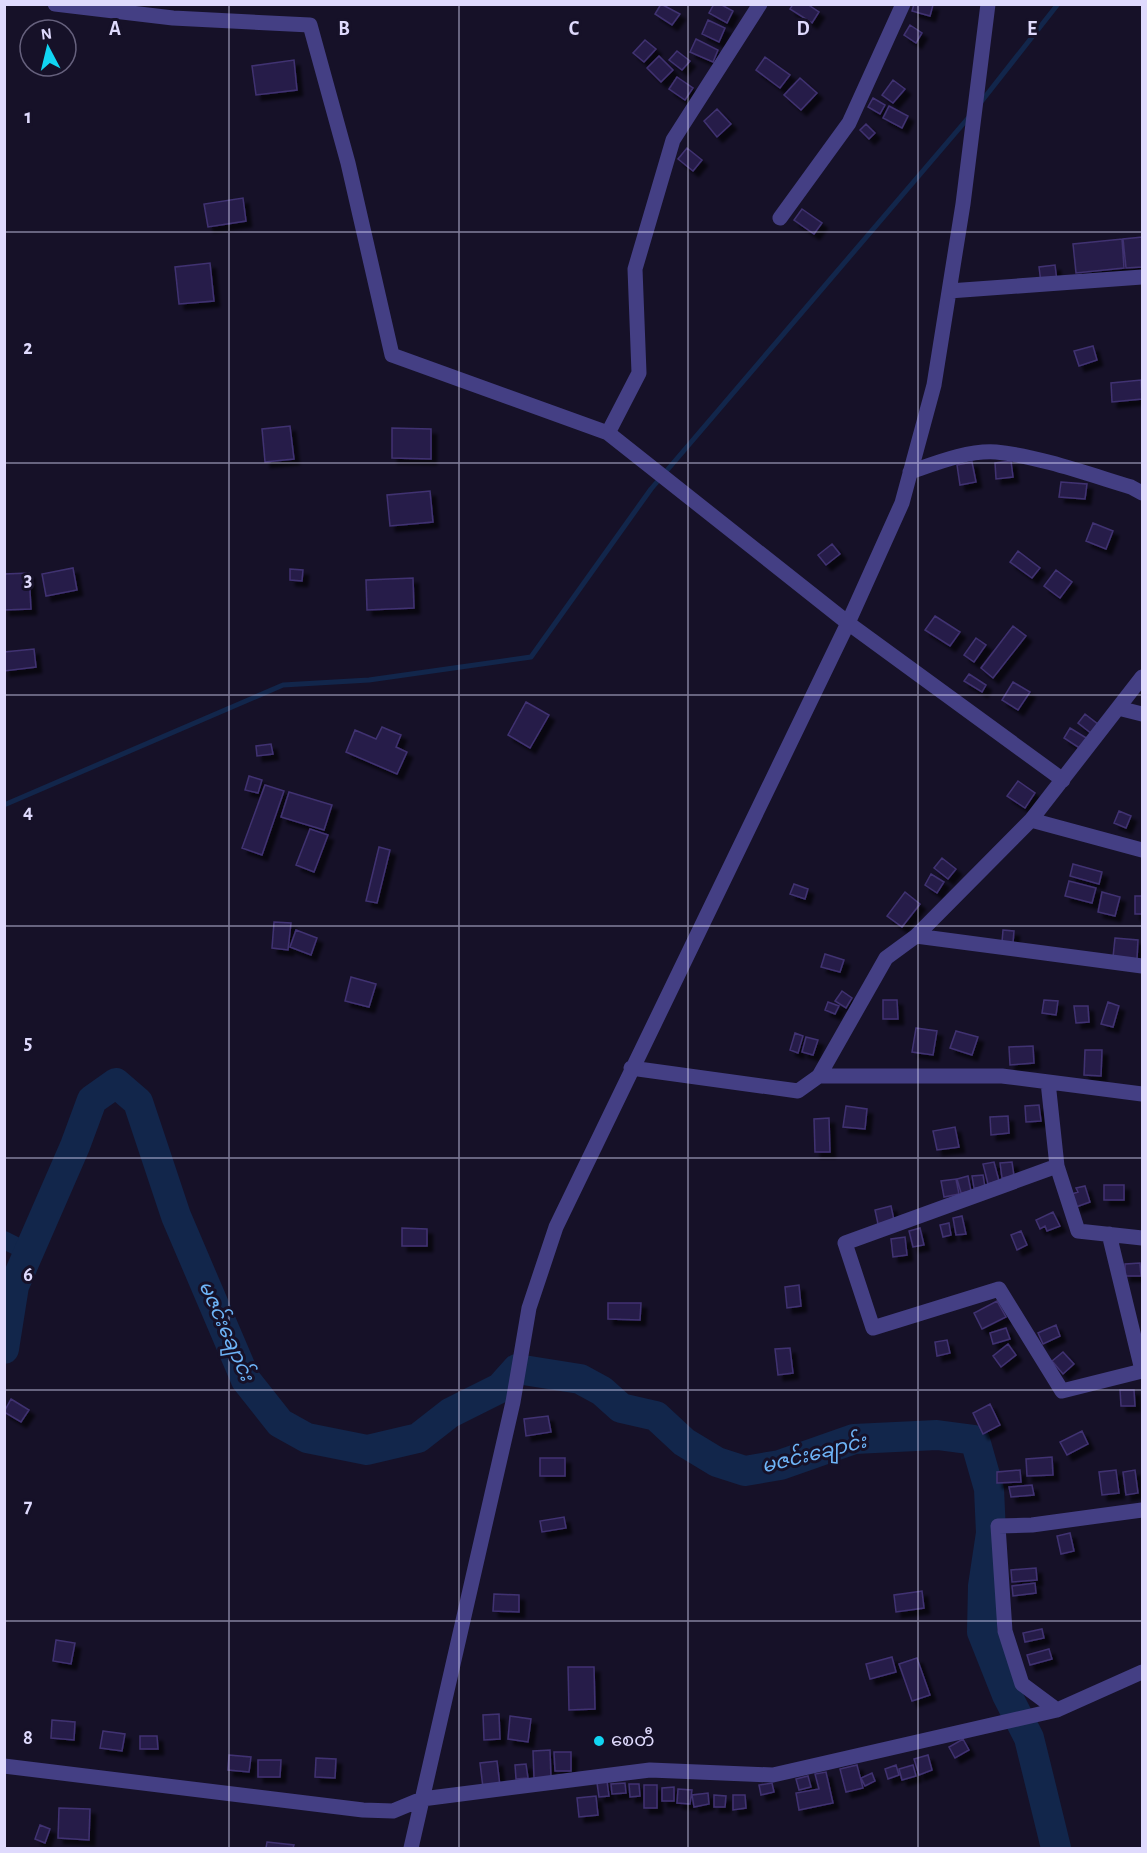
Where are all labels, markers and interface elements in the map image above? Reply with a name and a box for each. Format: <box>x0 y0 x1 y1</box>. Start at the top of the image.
north arrow <box>18 18 78 78</box>
text: A <box>109 19 121 39</box>
text: B <box>338 19 350 39</box>
text: C <box>569 19 580 39</box>
text: D <box>796 19 810 39</box>
text: E <box>1027 19 1037 39</box>
text: N <box>40 25 53 43</box>
text: 1 <box>24 107 32 127</box>
text: 2 <box>23 338 33 358</box>
text: 3 <box>24 570 32 590</box>
text: 4 <box>23 802 33 822</box>
text: 5 <box>24 1033 32 1053</box>
text: 6 <box>23 1265 33 1285</box>
water label: မဇင်းချောင်း <box>190 1276 262 1387</box>
water label: မဇင်းချောင်း <box>758 1426 871 1482</box>
text: 7 <box>24 1496 33 1516</box>
place label: စေတီ <box>611 1726 655 1750</box>
text: 8 <box>23 1728 33 1748</box>
marker: စေတီ <box>592 1734 606 1748</box>

